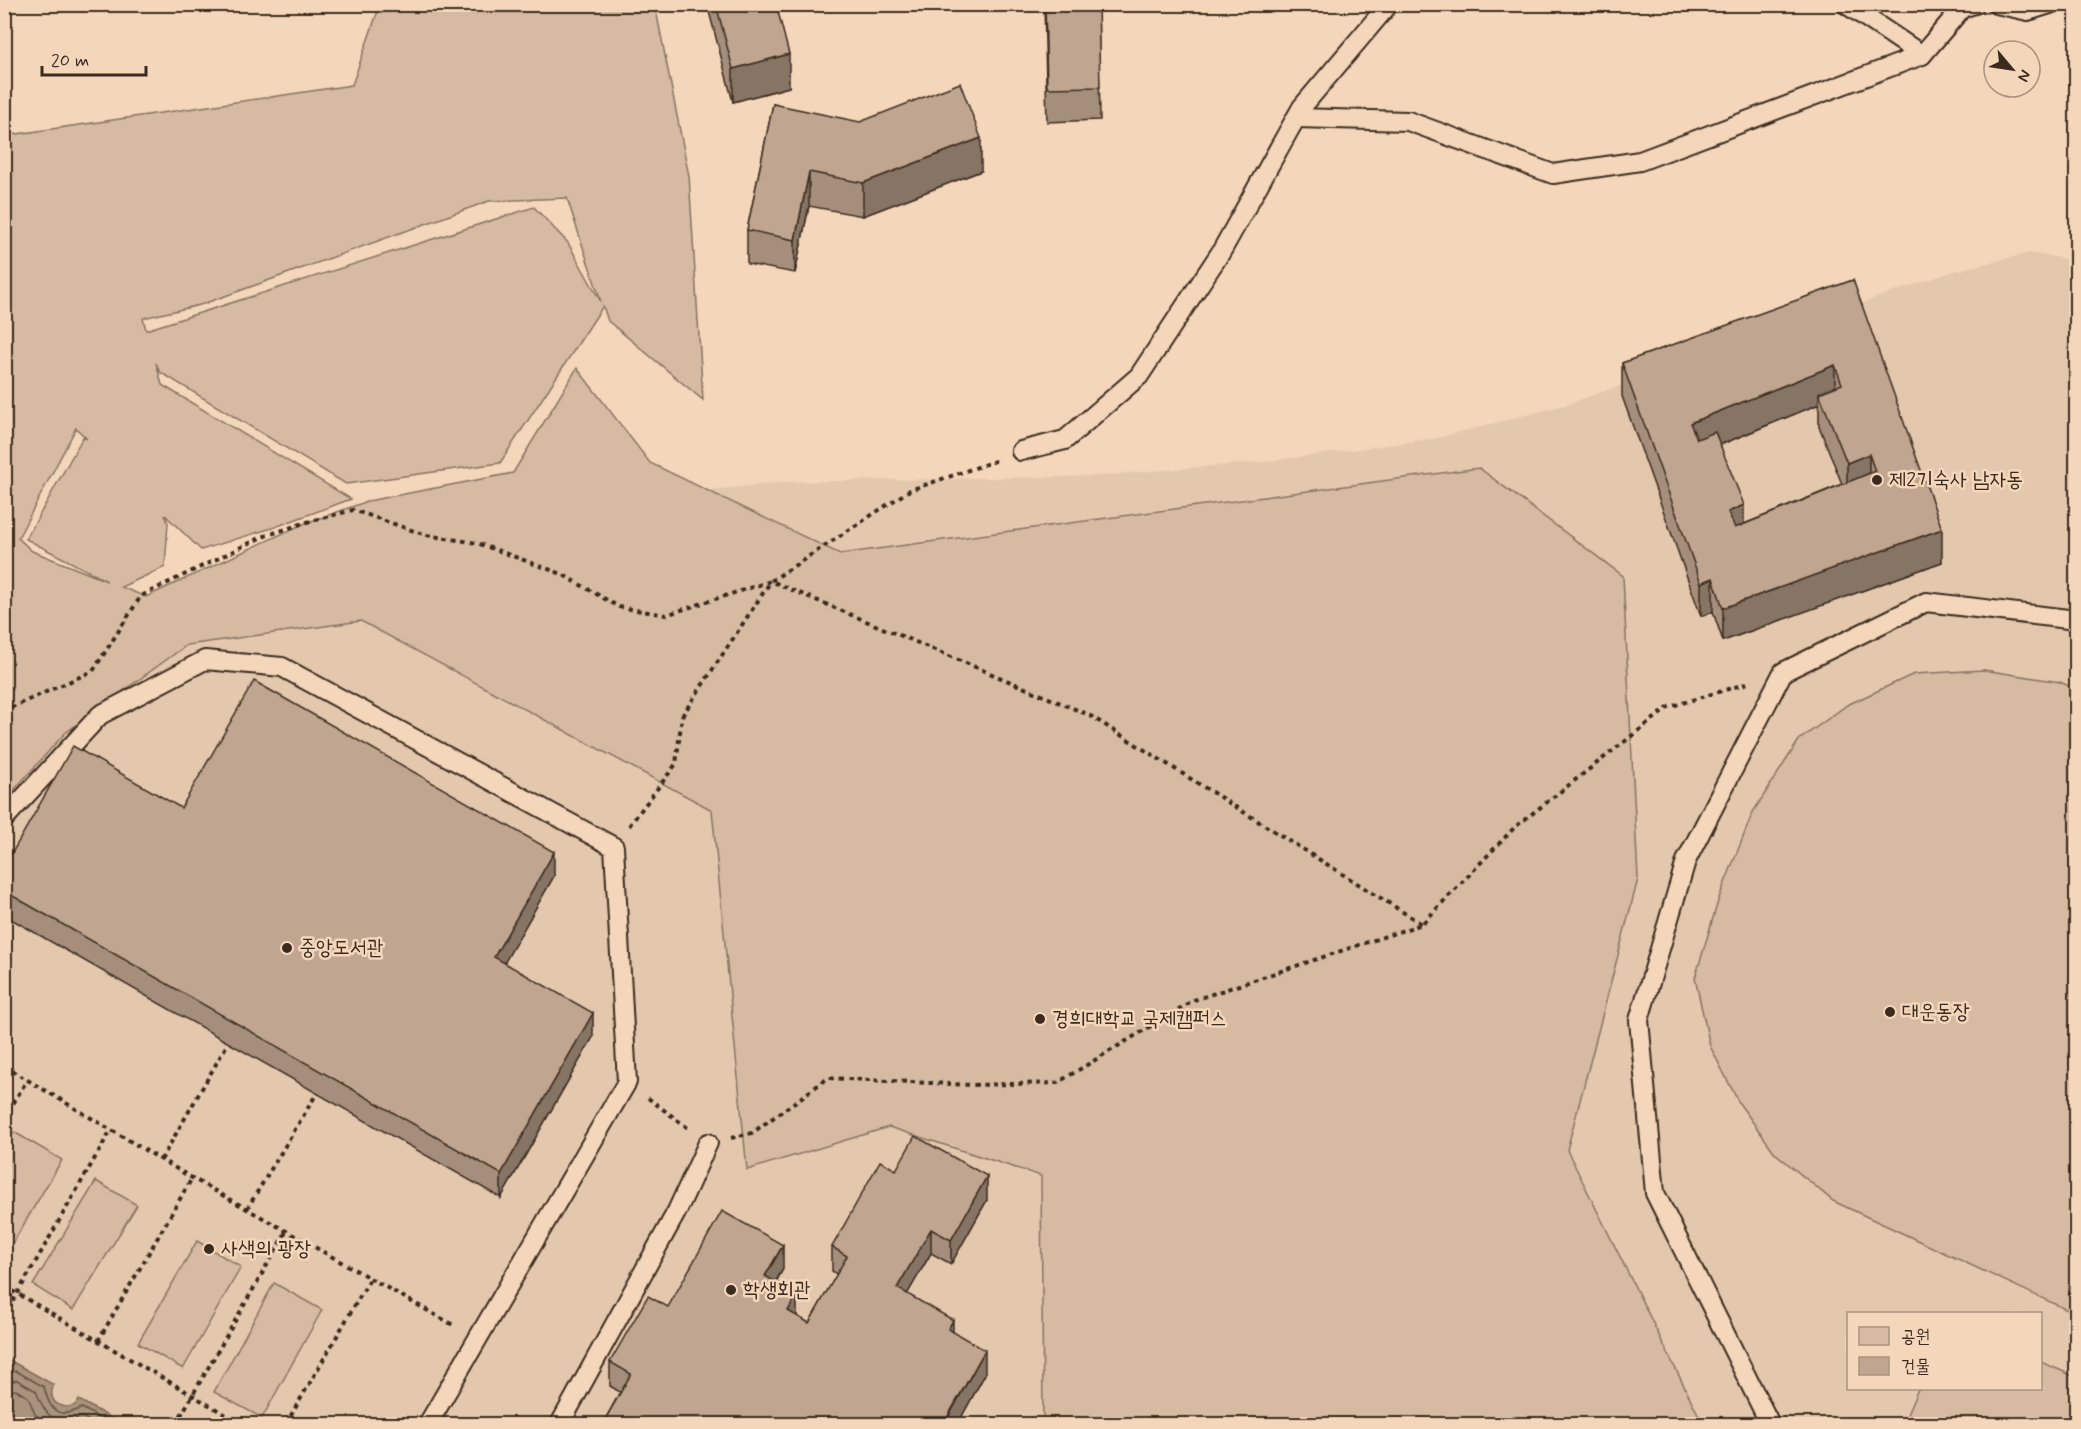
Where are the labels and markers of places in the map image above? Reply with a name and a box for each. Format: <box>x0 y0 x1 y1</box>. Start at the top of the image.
place label: 제2기숙사 남자동 <box>1889 466 2023 494</box>
marker: 제2기숙사 남자동 <box>1870 473 1884 487</box>
place label: 중앙도서관 <box>299 934 384 962</box>
marker: 중앙도서관 <box>280 941 294 955</box>
place label: 대운동장 <box>1902 998 1970 1026</box>
place label: 경희대학교 국제캠퍼스 <box>1052 1005 1227 1033</box>
marker: 대운동장 <box>1883 1005 1897 1019</box>
marker: 경희대학교 국제캠퍼스 <box>1033 1012 1047 1026</box>
place label: 사색의 광장 <box>221 1235 311 1263</box>
marker: 사색의 광장 <box>202 1242 216 1256</box>
place label: 학생회관 <box>743 1276 811 1304</box>
marker: 학생회관 <box>724 1283 738 1297</box>

